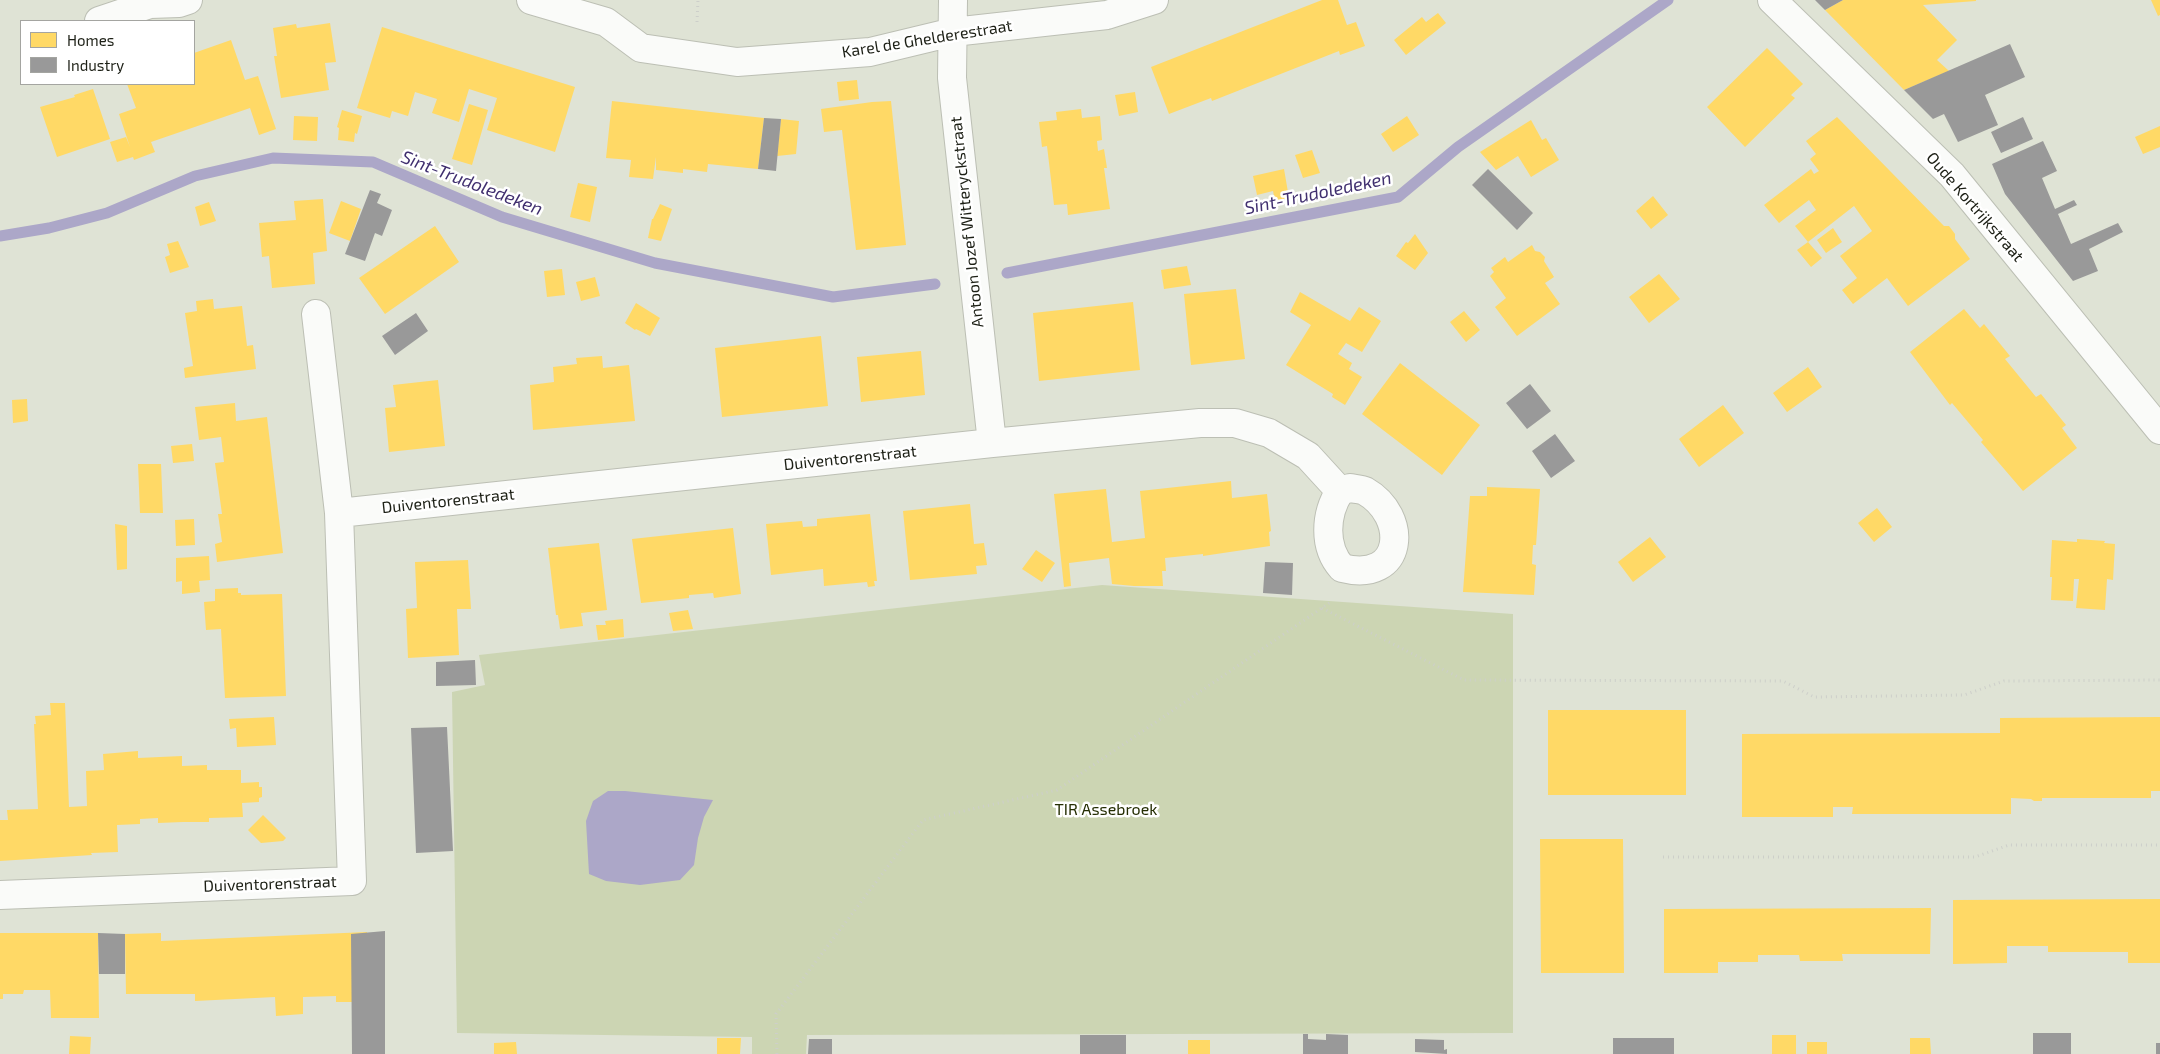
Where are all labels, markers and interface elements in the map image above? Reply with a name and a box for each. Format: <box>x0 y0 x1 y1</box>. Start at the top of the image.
street label: Karel de Ghelderestraat <box>840 16 1014 62</box>
legend <box>20 20 195 85</box>
text: Homes <box>67 31 114 49</box>
text: Industry <box>67 56 124 74</box>
street label: Antoon Jozef Witteryckstraat <box>946 115 988 329</box>
water label: Sint-Trudoledeken <box>398 146 546 220</box>
street label: Oude Kortrijkstraat <box>1922 148 2028 266</box>
water label: Sint-Trudoledeken <box>1243 167 1393 219</box>
street label: Duiventorenstraat <box>783 441 917 475</box>
street label: Duiventorenstraat <box>381 484 515 518</box>
park label: TIR Assebroek <box>1055 800 1157 820</box>
street label: Duiventorenstraat <box>203 872 337 896</box>

